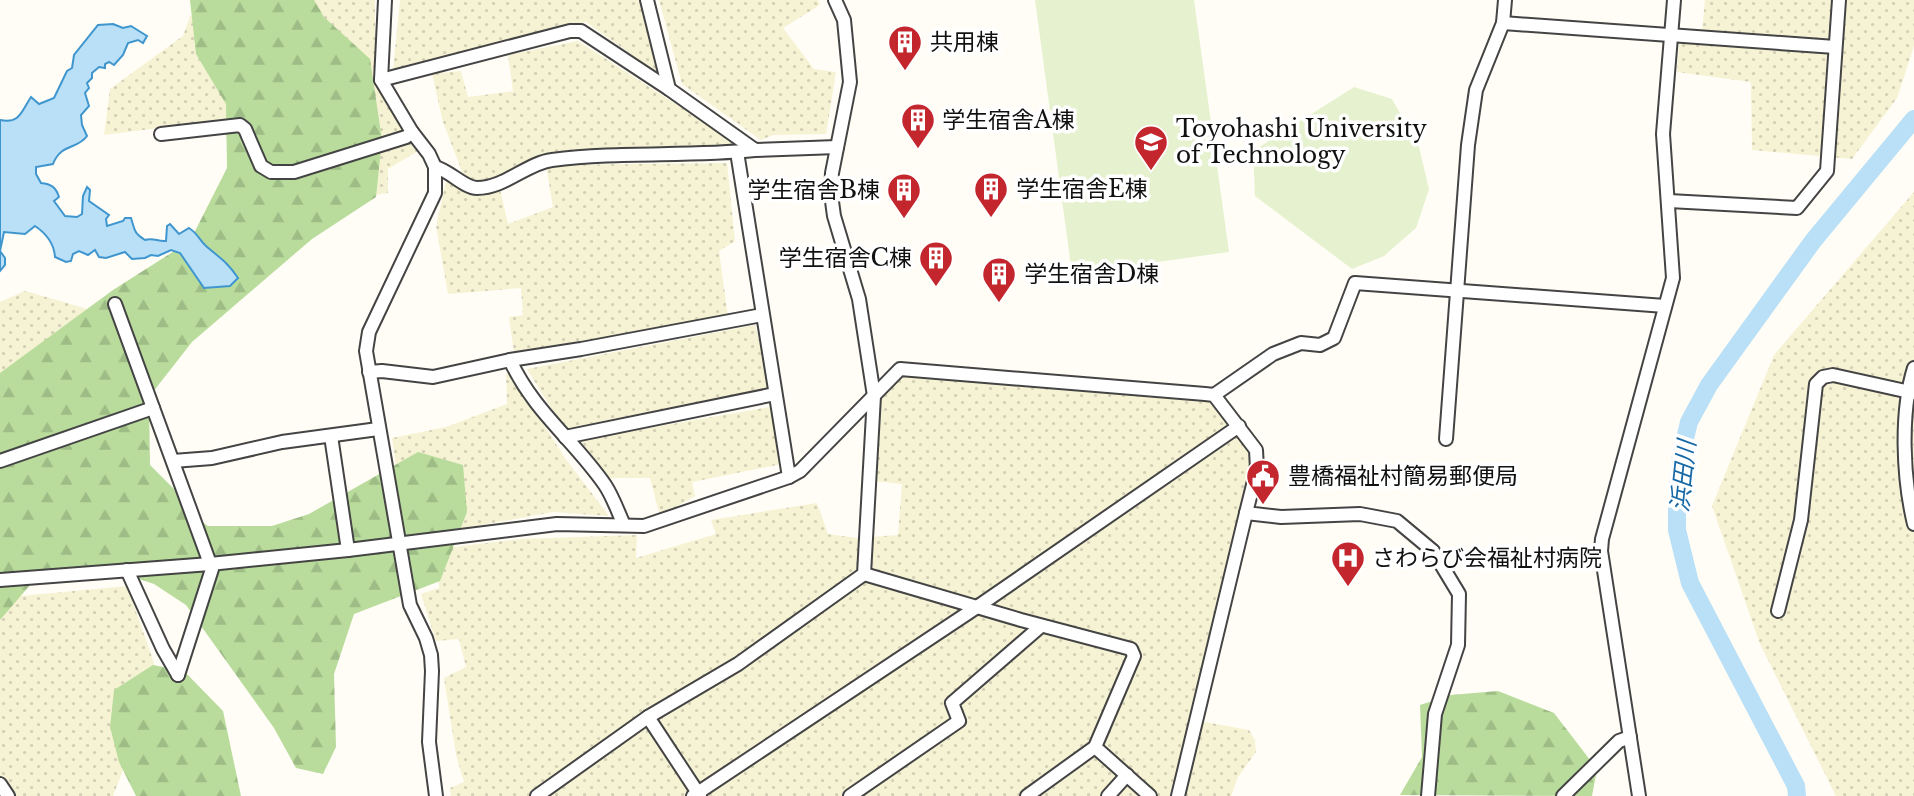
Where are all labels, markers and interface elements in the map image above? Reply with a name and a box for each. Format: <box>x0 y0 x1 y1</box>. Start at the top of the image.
building icon: 共用棟 <box>886 23 924 72</box>
place label: 共用棟 <box>930 28 999 56</box>
building icon: 学生宿舎A棟 <box>899 101 937 150</box>
place label: 学生宿舎A棟 <box>942 106 1075 134</box>
place label: Toyohashi University of Technology <box>1176 115 1427 169</box>
school or university icon: Toyohashi University of Technology <box>1132 123 1170 172</box>
building icon: 学生宿舎E棟 <box>972 170 1010 219</box>
building icon: 学生宿舎B棟 <box>885 171 923 220</box>
place label: 学生宿舎E棟 <box>1016 175 1148 203</box>
place label: 学生宿舎B棟 <box>747 176 880 204</box>
building icon: 学生宿舎C棟 <box>917 239 955 288</box>
place label: 学生宿舎C棟 <box>779 244 912 272</box>
building icon: 学生宿舎D棟 <box>980 255 1018 304</box>
place label: 学生宿舎D棟 <box>1024 260 1159 288</box>
water label: 浜田川 <box>1665 436 1701 513</box>
public building icon: 豊橋福祉村簡易郵便局 <box>1244 457 1282 506</box>
place label: 豊橋福祉村簡易郵便局 <box>1288 462 1518 490</box>
hospital icon: さわらび会福祉村病院 <box>1329 539 1367 588</box>
place label: さわらび会福祉村病院 <box>1372 544 1602 572</box>

